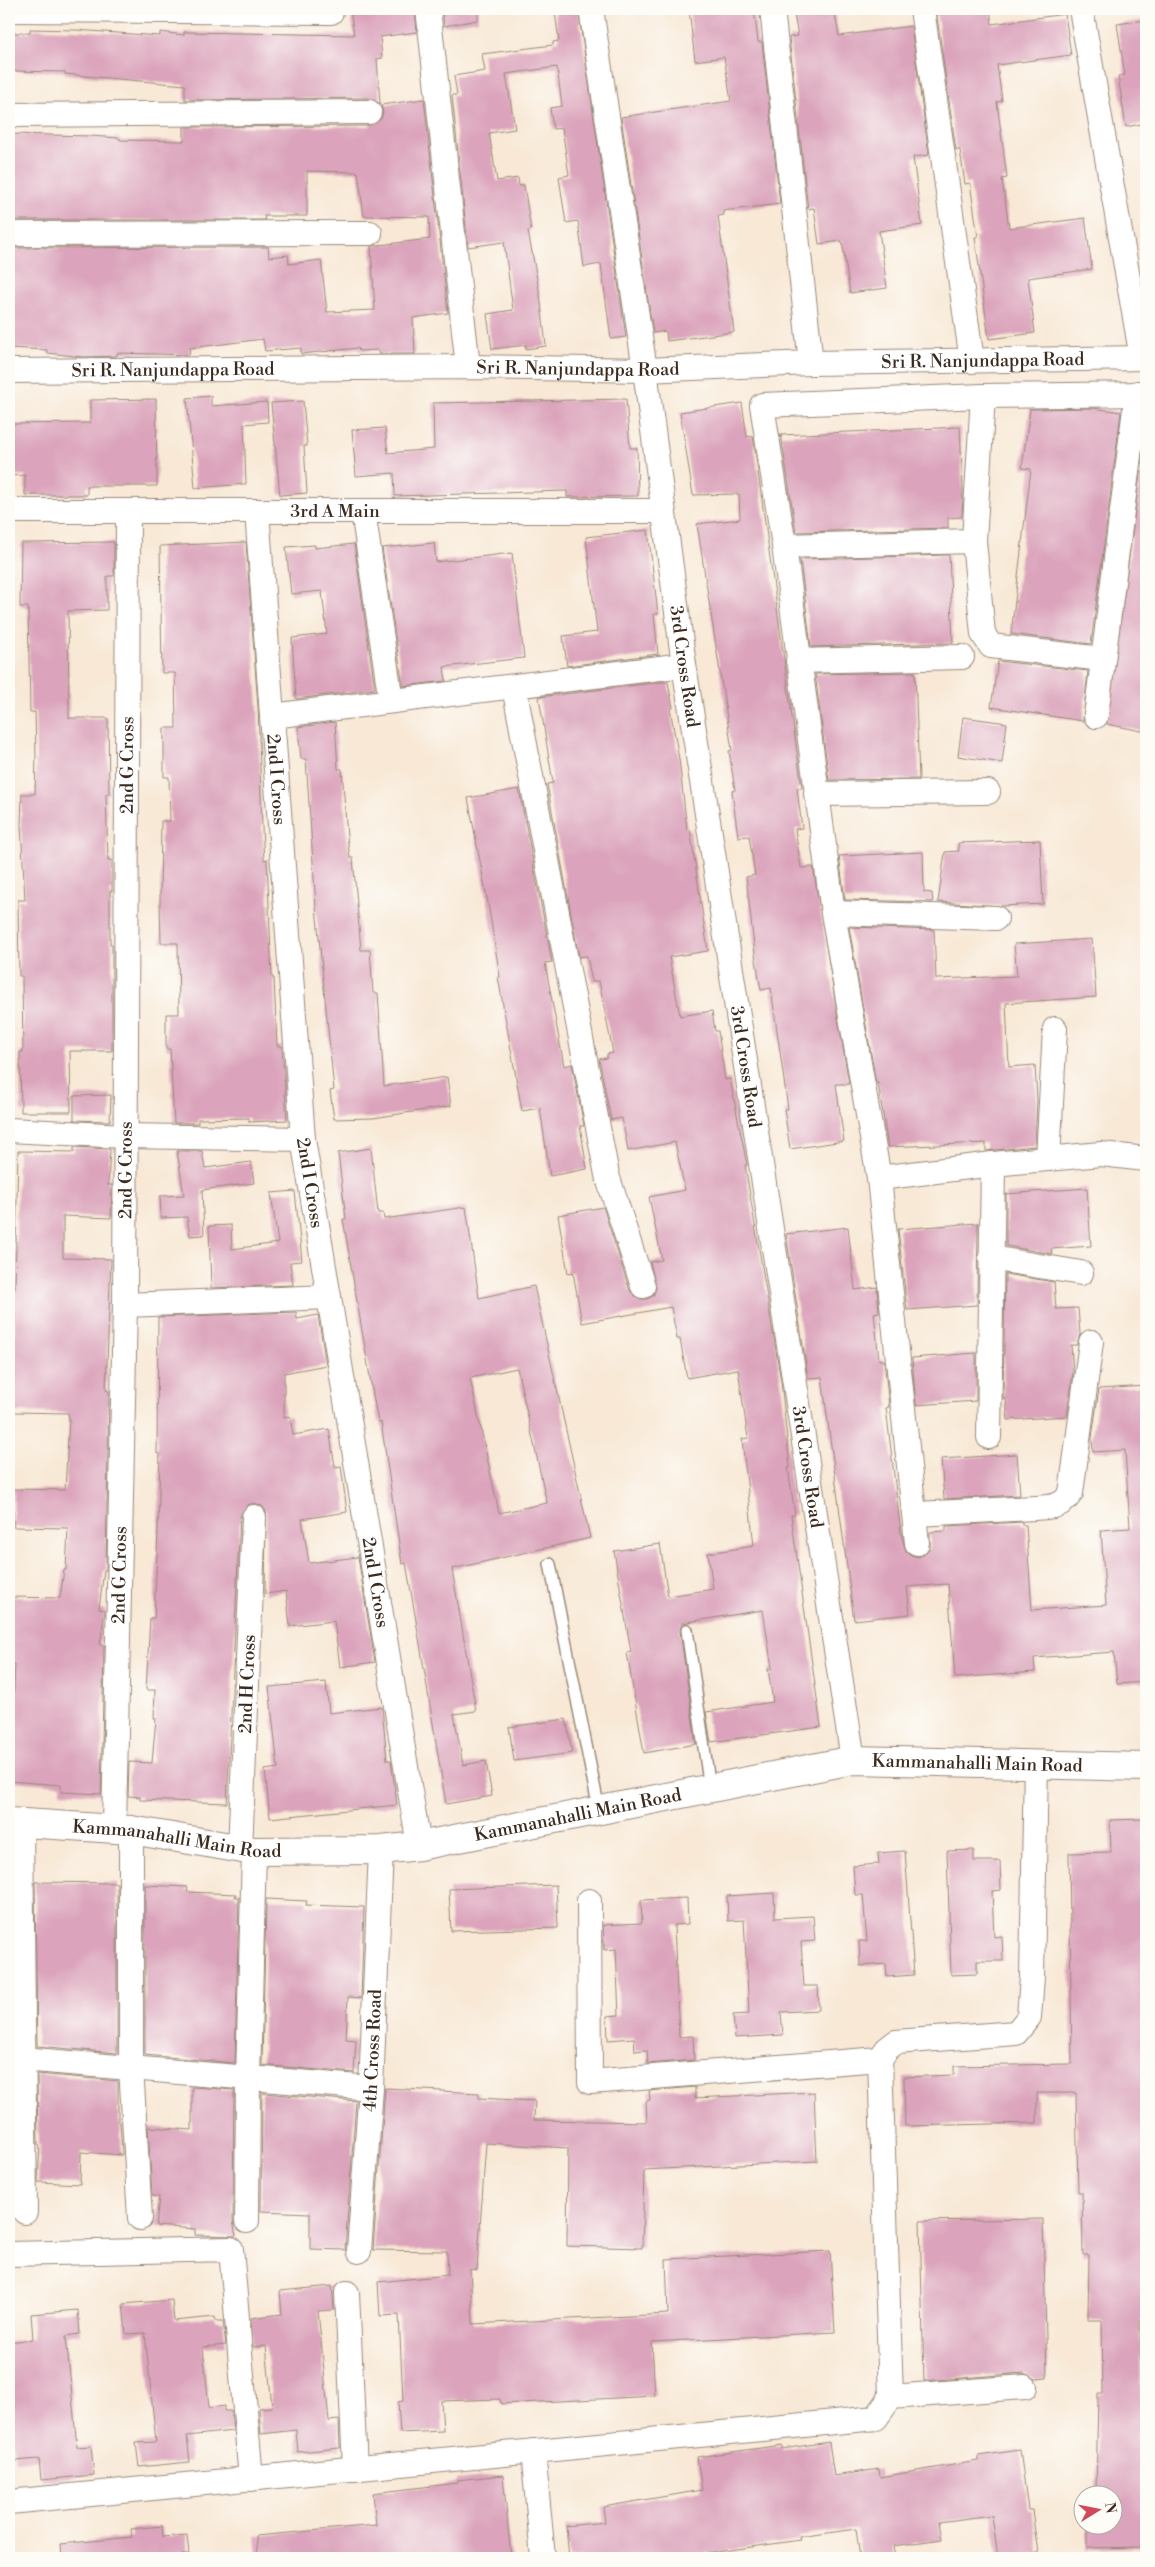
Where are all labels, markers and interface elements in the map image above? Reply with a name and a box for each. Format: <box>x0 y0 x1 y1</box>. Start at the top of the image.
street label: Sri R. Nanjundappa Road <box>881 348 1085 374</box>
street label: Sri R. Nanjundappa Road <box>476 356 681 382</box>
street label: Sri R. Nanjundappa Road <box>71 358 275 382</box>
street label: 3rd A Main <box>290 500 380 523</box>
street label: 3rd Cross Road <box>664 604 705 730</box>
street label: 2nd G Cross <box>116 716 139 814</box>
street label: 2nd I Cross <box>261 733 291 826</box>
street label: 3rd Cross Road <box>725 1004 766 1130</box>
street label: 2nd G Cross <box>114 1121 138 1219</box>
street label: 2nd I Cross <box>291 1136 328 1230</box>
street label: 3rd Cross Road <box>787 1405 828 1530</box>
street label: 2nd G Cross <box>107 1526 132 1624</box>
street label: 2nd I Cross <box>357 1536 394 1630</box>
street label: 2nd H Cross <box>234 1634 261 1734</box>
street label: Kammanahalli Main Road <box>872 1749 1084 1778</box>
street label: Kammanahalli Main Road <box>472 1783 684 1847</box>
street label: Kammanahalli Main Road <box>72 1815 282 1863</box>
street label: 4th Cross Road <box>358 1988 387 2113</box>
north arrow <box>1072 2484 1122 2534</box>
text: N <box>1100 2501 1120 2515</box>

